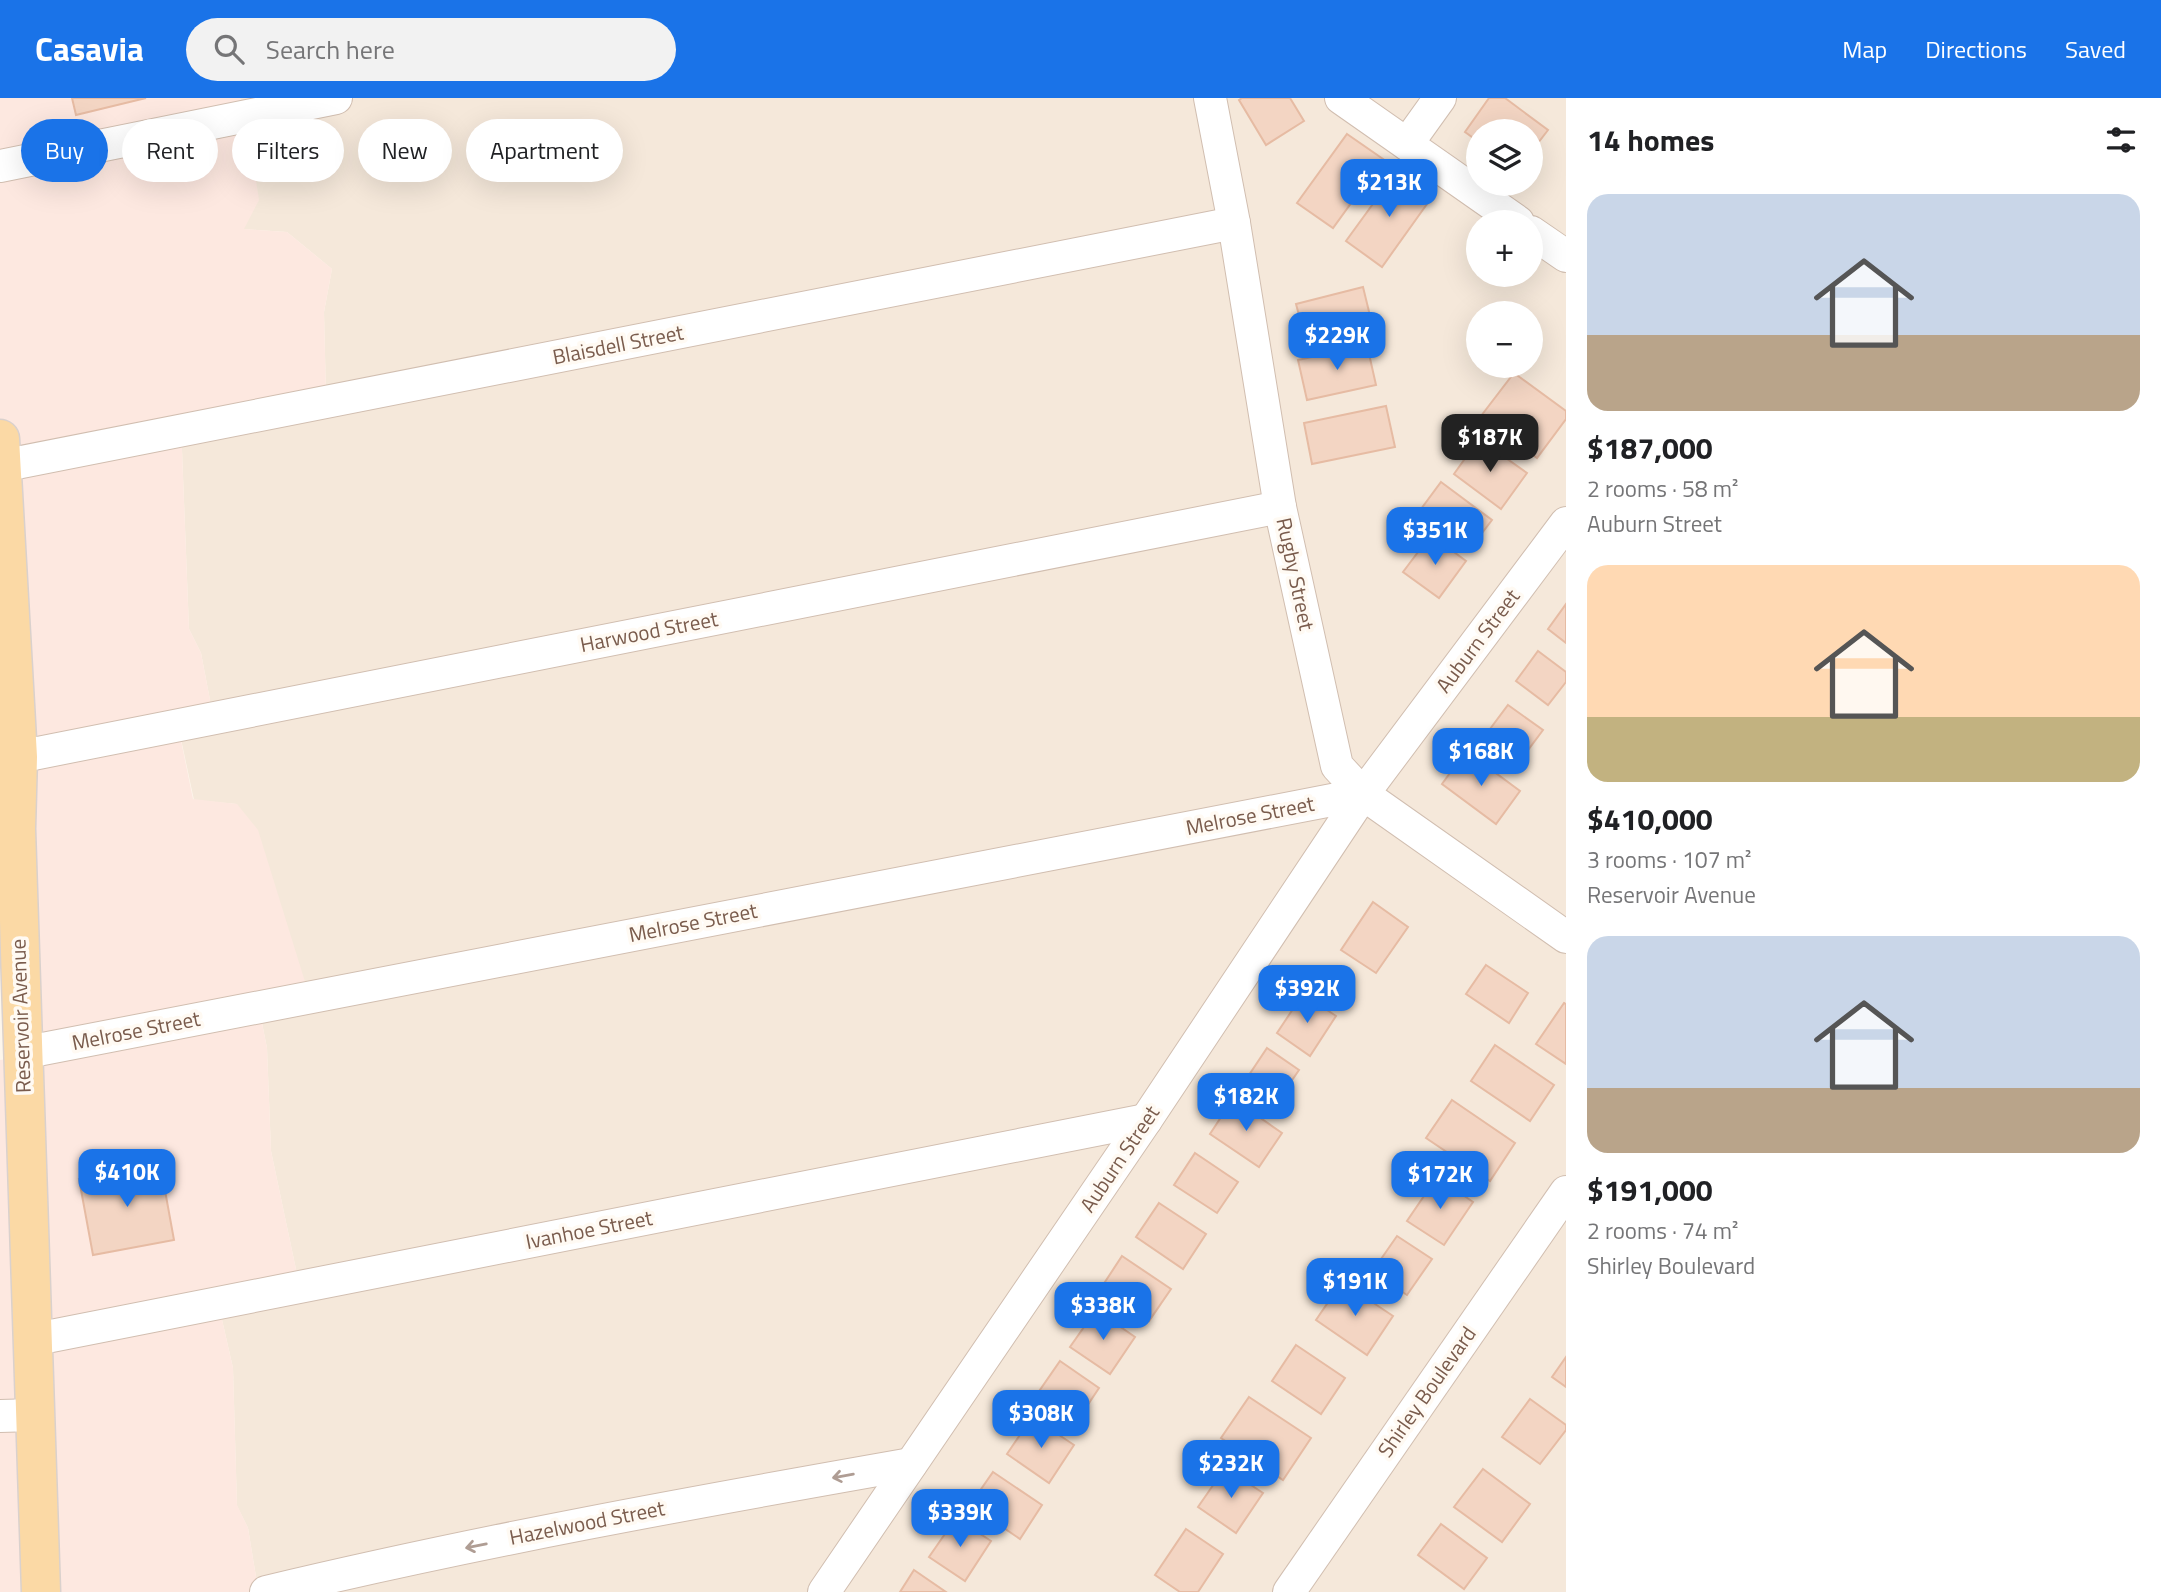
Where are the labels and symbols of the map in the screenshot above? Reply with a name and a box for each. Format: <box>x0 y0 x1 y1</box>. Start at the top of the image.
pin: $213K <box>1340 159 1438 219</box>
pin: $229K <box>1288 313 1386 372</box>
street label: Blaisdell Street <box>550 316 687 372</box>
pin: $187K <box>1441 414 1539 474</box>
pin: $351K <box>1386 508 1484 567</box>
street label: Rugby Street <box>1268 514 1324 634</box>
street label: Auburn Street <box>1427 581 1527 699</box>
street label: Harwood Street <box>577 602 721 660</box>
pin: $168K <box>1432 728 1530 788</box>
street label: Melrose Street <box>1183 787 1317 843</box>
street label: Melrose Street <box>626 894 760 950</box>
street label: Reservoir Avenue <box>1 938 39 1094</box>
pin: $392K <box>1258 965 1356 1025</box>
street label: Melrose Street <box>69 1002 203 1058</box>
pin: $182K <box>1197 1074 1295 1133</box>
street label: Auburn Street <box>1071 1098 1167 1218</box>
pin: $410K <box>78 1150 176 1209</box>
pin: $172K <box>1391 1152 1489 1211</box>
street label: Ivanhoe Street <box>523 1201 656 1257</box>
pin: $191K <box>1306 1258 1404 1318</box>
pin: $338K <box>1054 1282 1152 1342</box>
street label: Shirley Boulevard <box>1369 1319 1483 1464</box>
pin: $308K <box>992 1390 1090 1450</box>
pin: $232K <box>1182 1440 1280 1500</box>
one-way arrow <box>833 1470 855 1483</box>
pin: $339K <box>911 1490 1009 1549</box>
street label: Hazelwood Street <box>506 1491 668 1553</box>
one-way arrow <box>465 1540 488 1553</box>

